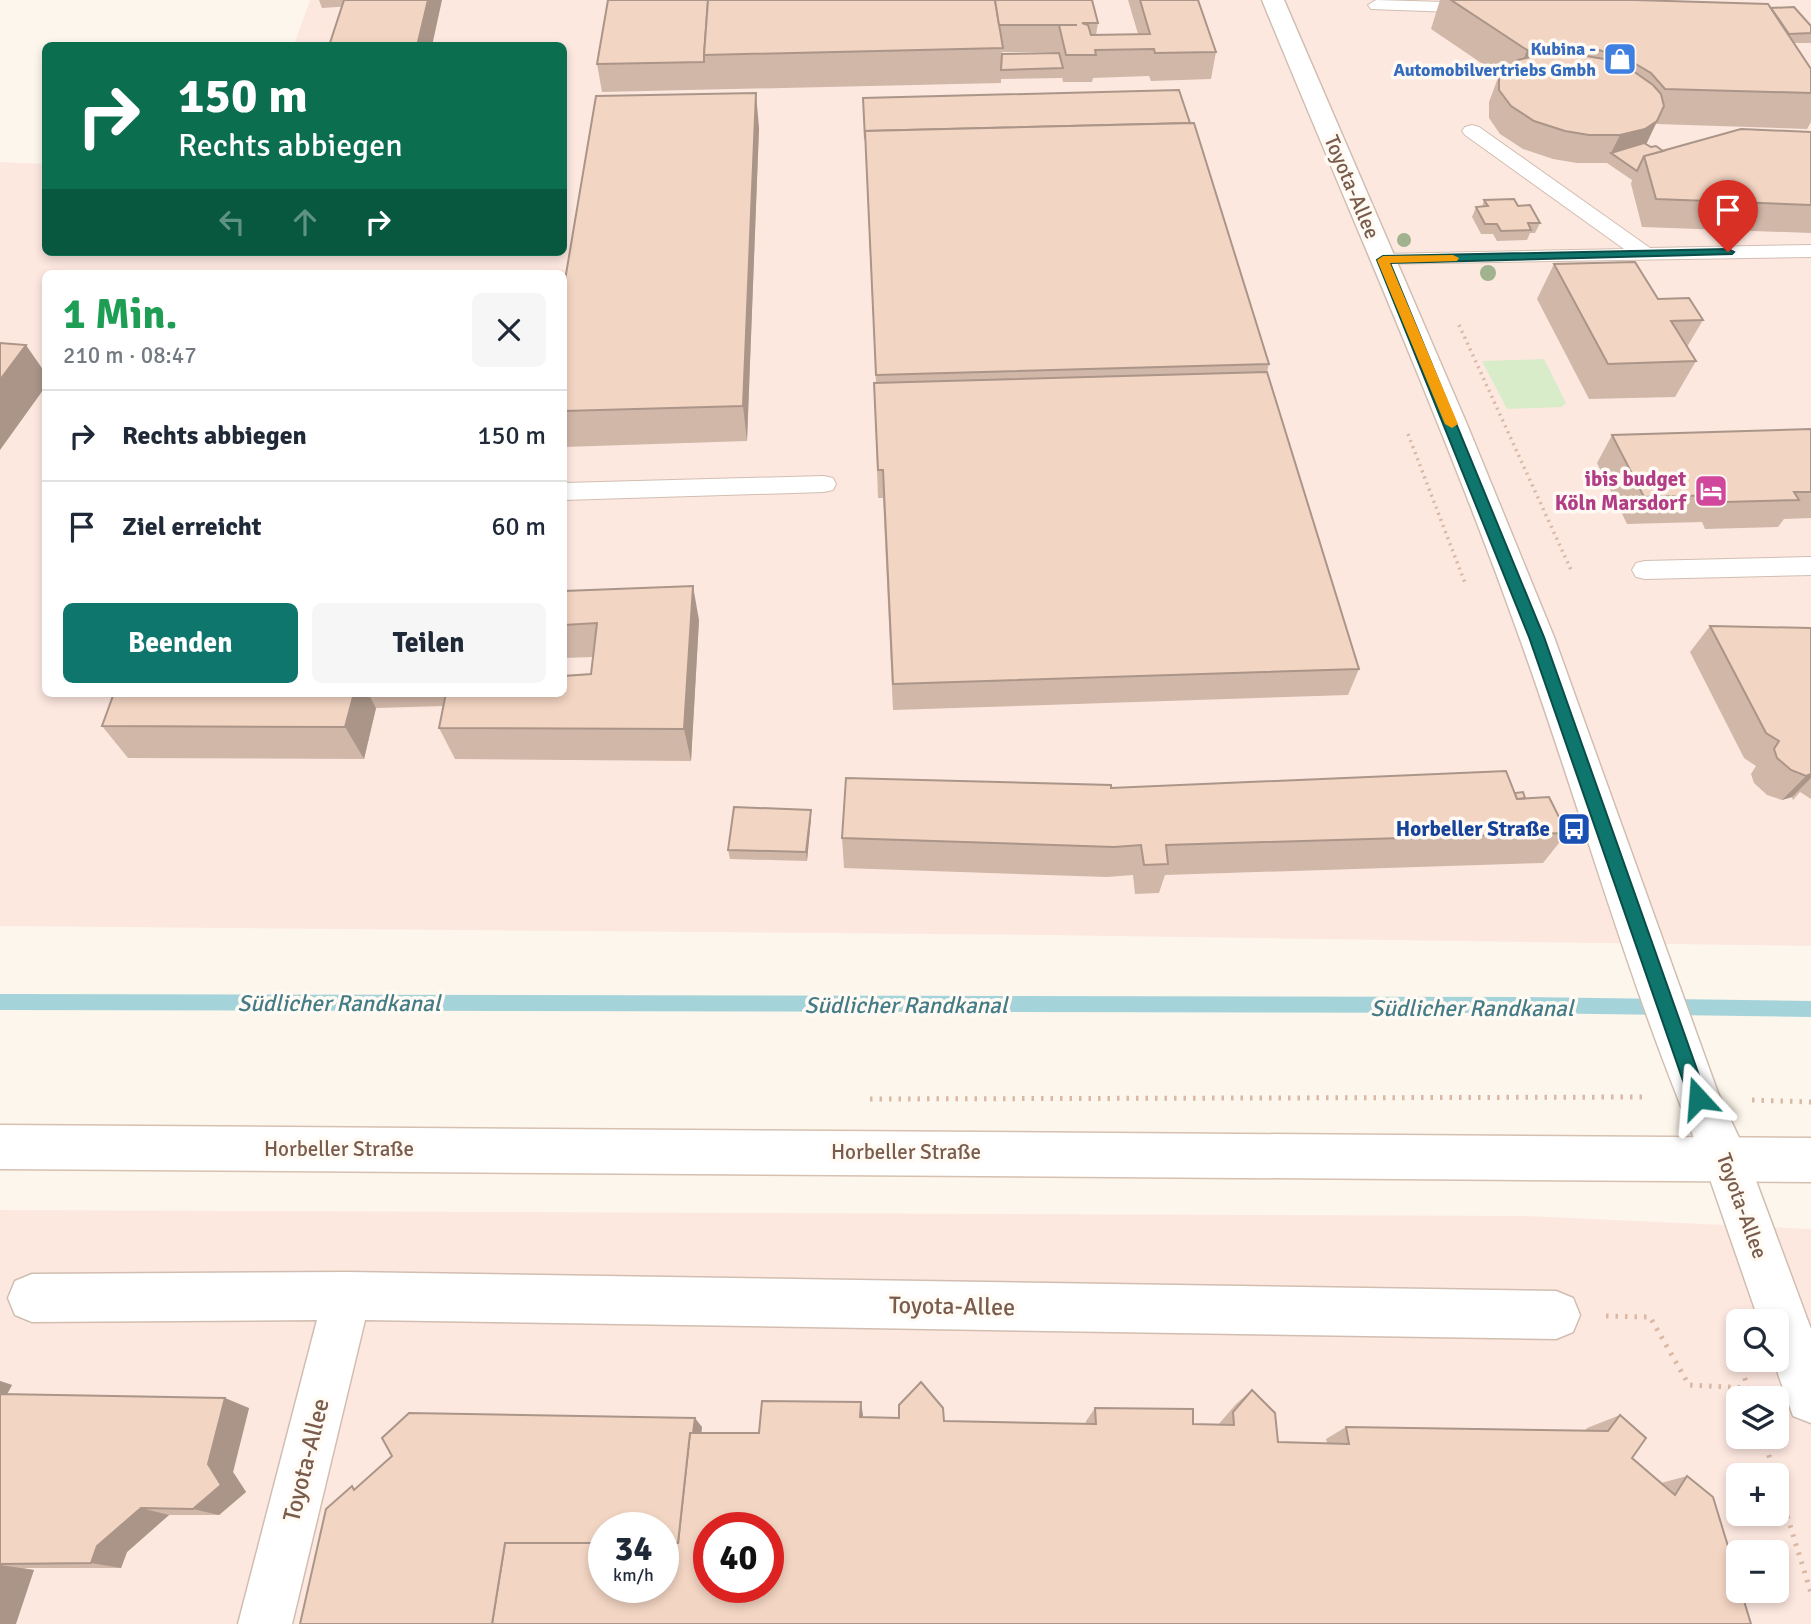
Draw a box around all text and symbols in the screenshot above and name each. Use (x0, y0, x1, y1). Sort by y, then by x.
place label: Kubina - Automobilvertriebs Gmbh (1393, 38, 1596, 81)
shop icon: Kubina - Automobilvertriebs Gmbh (1601, 40, 1639, 78)
text: 150 m (178, 66, 308, 126)
icon: right (63, 70, 154, 161)
text: Rechts abbiegen (178, 126, 403, 165)
street label: Toyota-Allee (1318, 131, 1386, 243)
pin (1698, 180, 1758, 252)
icon: arrive (1709, 191, 1747, 229)
icon: left (213, 203, 251, 241)
icon: ahead (286, 203, 324, 241)
icon: right (359, 203, 397, 241)
text: 1 Min. (63, 289, 177, 340)
button: close (472, 293, 546, 367)
text: 210 m · 08:47 (63, 341, 197, 370)
icon: right (63, 417, 101, 455)
text: Rechts abbiegen (122, 420, 307, 452)
text: 150 m (477, 420, 546, 452)
place label: ibis budget Köln Marsdorf (1555, 466, 1687, 516)
hotel icon: ibis budget Köln Marsdorf (1692, 472, 1730, 510)
icon: arrive (63, 508, 101, 546)
text: Ziel erreicht (122, 511, 262, 543)
text: 60 m (491, 511, 546, 543)
button: Beenden (63, 603, 298, 683)
button: Teilen (312, 603, 546, 683)
bus stop icon: Horbeller Straße (1555, 810, 1593, 848)
place label: Horbeller Straße (1396, 816, 1550, 842)
water label: Südlicher Randkanal (237, 989, 443, 1018)
water label: Südlicher Randkanal (804, 991, 1010, 1020)
water label: Südlicher Randkanal (1370, 994, 1576, 1023)
position arrow (1661, 1061, 1735, 1135)
street label: Horbeller Straße (264, 1136, 414, 1162)
street label: Horbeller Straße (831, 1139, 981, 1165)
street label: Toyota-Allee (1711, 1150, 1773, 1262)
street label: Toyota-Allee (889, 1290, 1015, 1322)
map controls (1726, 1309, 1789, 1603)
button: search (1726, 1309, 1789, 1372)
button: layers (1726, 1386, 1789, 1449)
street label: Toyota-Allee (276, 1395, 336, 1525)
button: + (1726, 1463, 1789, 1526)
speed limit sign: 40 (693, 1512, 784, 1603)
text: 34 (615, 1527, 652, 1570)
button: − (1726, 1540, 1789, 1603)
text: km/h (613, 1564, 654, 1586)

